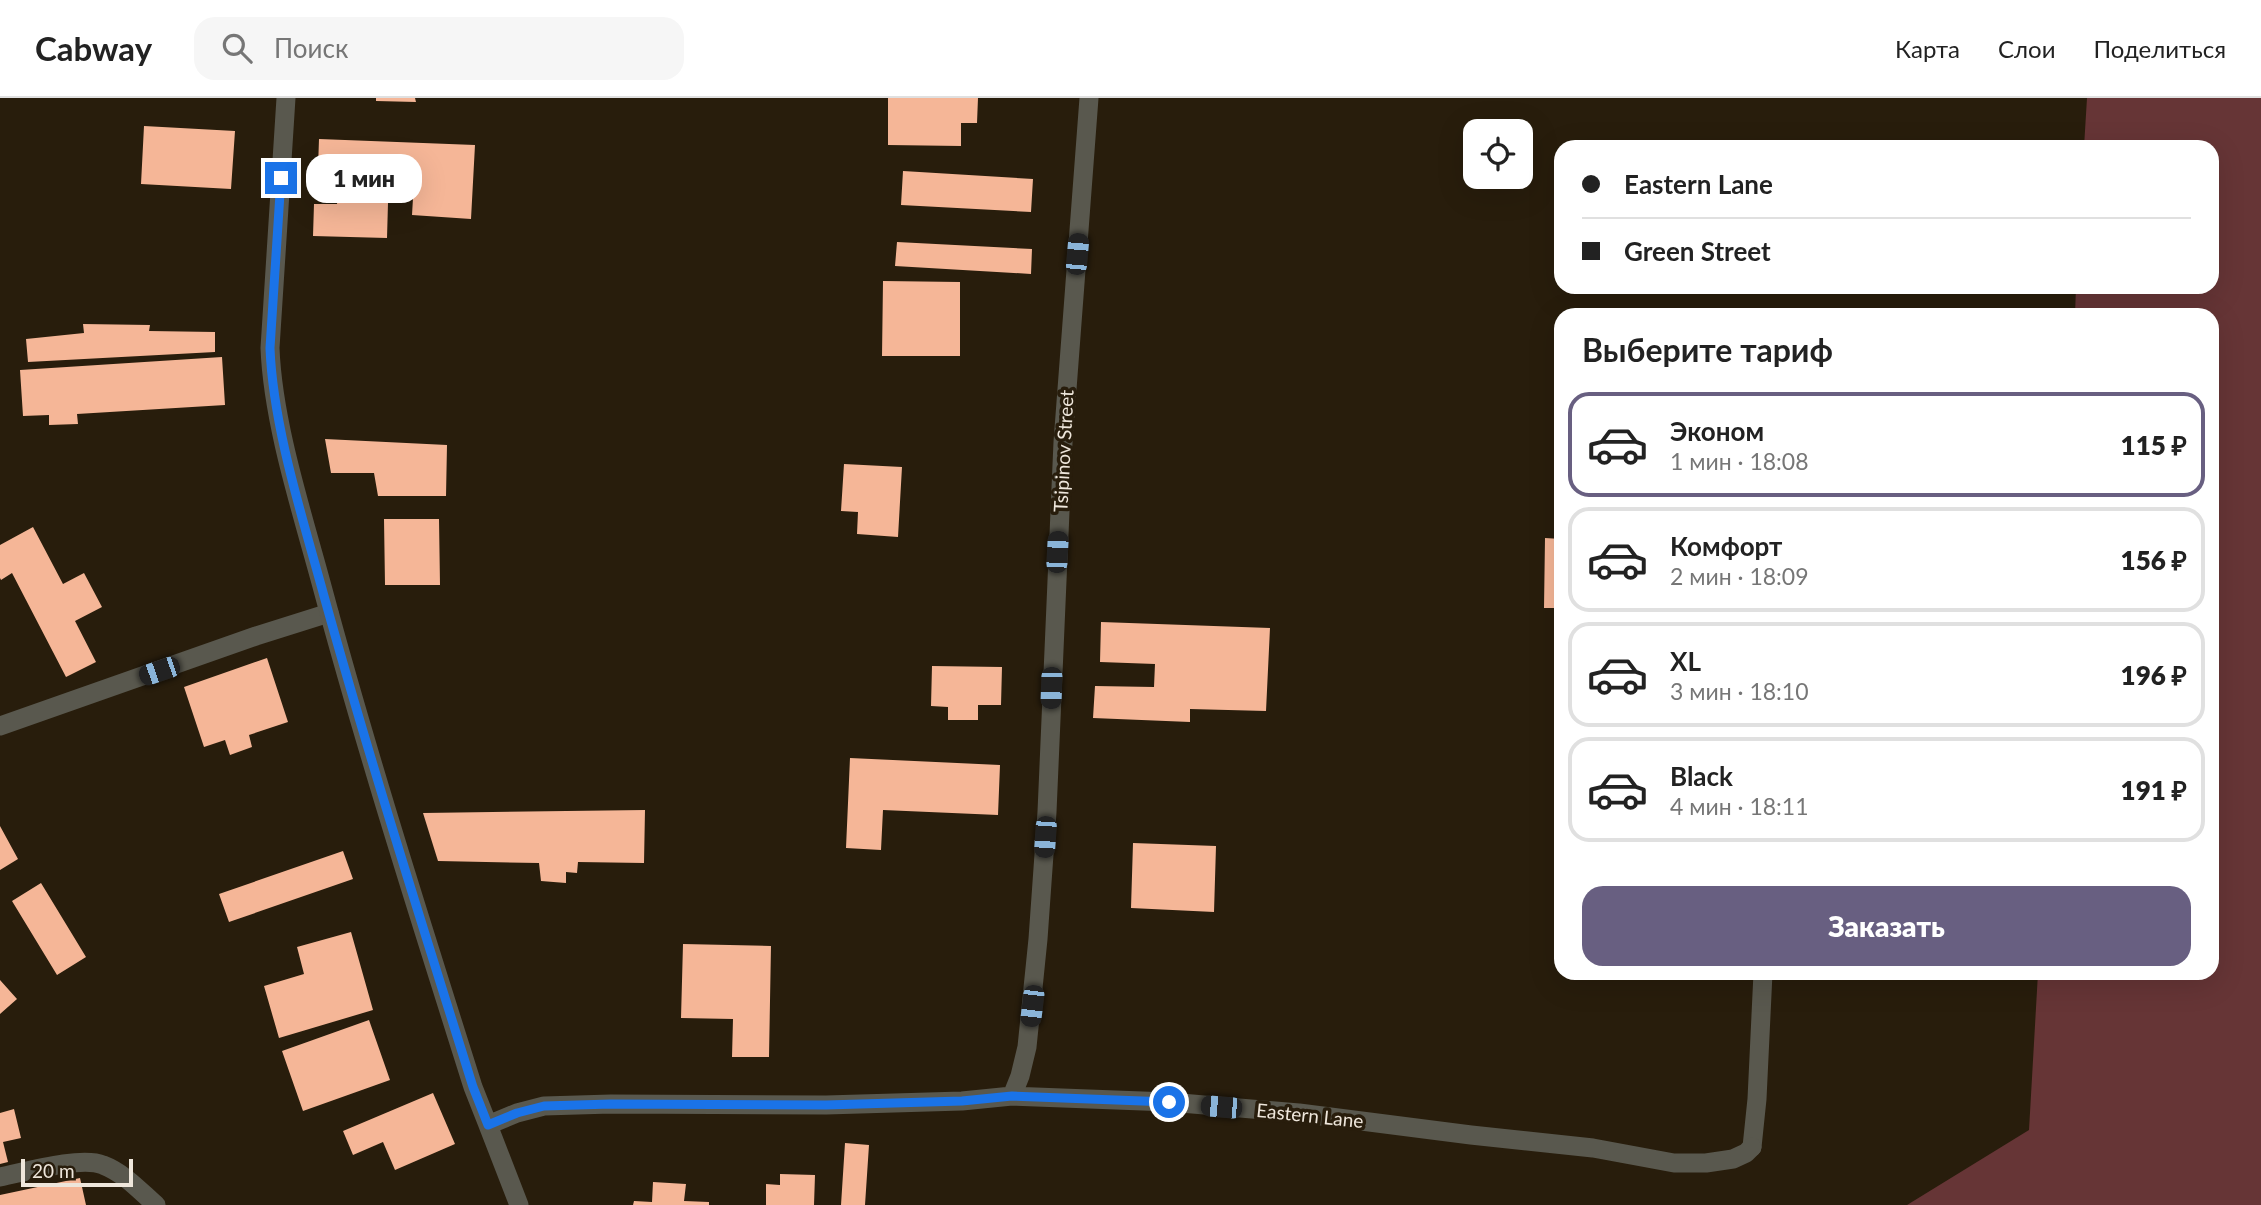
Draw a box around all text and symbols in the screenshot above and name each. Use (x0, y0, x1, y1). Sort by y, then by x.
search box (194, 17, 684, 80)
text: Cabway (35, 28, 152, 68)
icon: search (218, 29, 256, 67)
text: Поиск (274, 32, 348, 64)
text: Карта (1895, 34, 1960, 63)
text: Слои (1998, 34, 2055, 63)
text: Поделиться (2093, 34, 2226, 63)
map controls (1463, 119, 1533, 189)
button: locate (1463, 119, 1533, 189)
callout: 1 мин (306, 154, 421, 202)
route end (265, 162, 297, 194)
text: 1 мин (333, 164, 395, 192)
text: Eastern Lane (1624, 168, 1773, 200)
car (1065, 232, 1090, 276)
text: Green Street (1624, 235, 1771, 267)
text: Выберите тариф (1582, 330, 1833, 369)
street label: Tsipinov Street (1048, 389, 1078, 513)
icon: car (1586, 413, 1649, 476)
text: Эконом (1670, 415, 1764, 447)
text: 115 ₽ (2121, 429, 2187, 461)
text: 1 мин · 18:08 (1670, 447, 1809, 475)
icon: car (1586, 528, 1649, 591)
car (1046, 530, 1069, 574)
text: Комфорт (1670, 530, 1782, 562)
text: 156 ₽ (2121, 544, 2187, 576)
text: 2 мин · 18:09 (1670, 562, 1809, 590)
icon: car (1586, 643, 1649, 706)
text: XL (1670, 645, 1701, 677)
car (136, 654, 183, 688)
text: 196 ₽ (2121, 659, 2187, 691)
car (1040, 667, 1063, 709)
text: 3 мин · 18:10 (1670, 677, 1809, 705)
icon: car (1586, 758, 1649, 821)
text: Black (1670, 760, 1733, 792)
text: 191 ₽ (2121, 774, 2187, 806)
text: 4 мин · 18:11 (1670, 792, 1809, 820)
car (1034, 815, 1057, 859)
button: Заказать (1582, 886, 2191, 966)
car (1020, 984, 1045, 1028)
route start (1153, 1086, 1185, 1118)
car (1200, 1095, 1243, 1119)
street label: Eastern Lane (1255, 1098, 1365, 1132)
scale bar (21, 1156, 133, 1188)
text: 20 m (32, 1159, 75, 1182)

